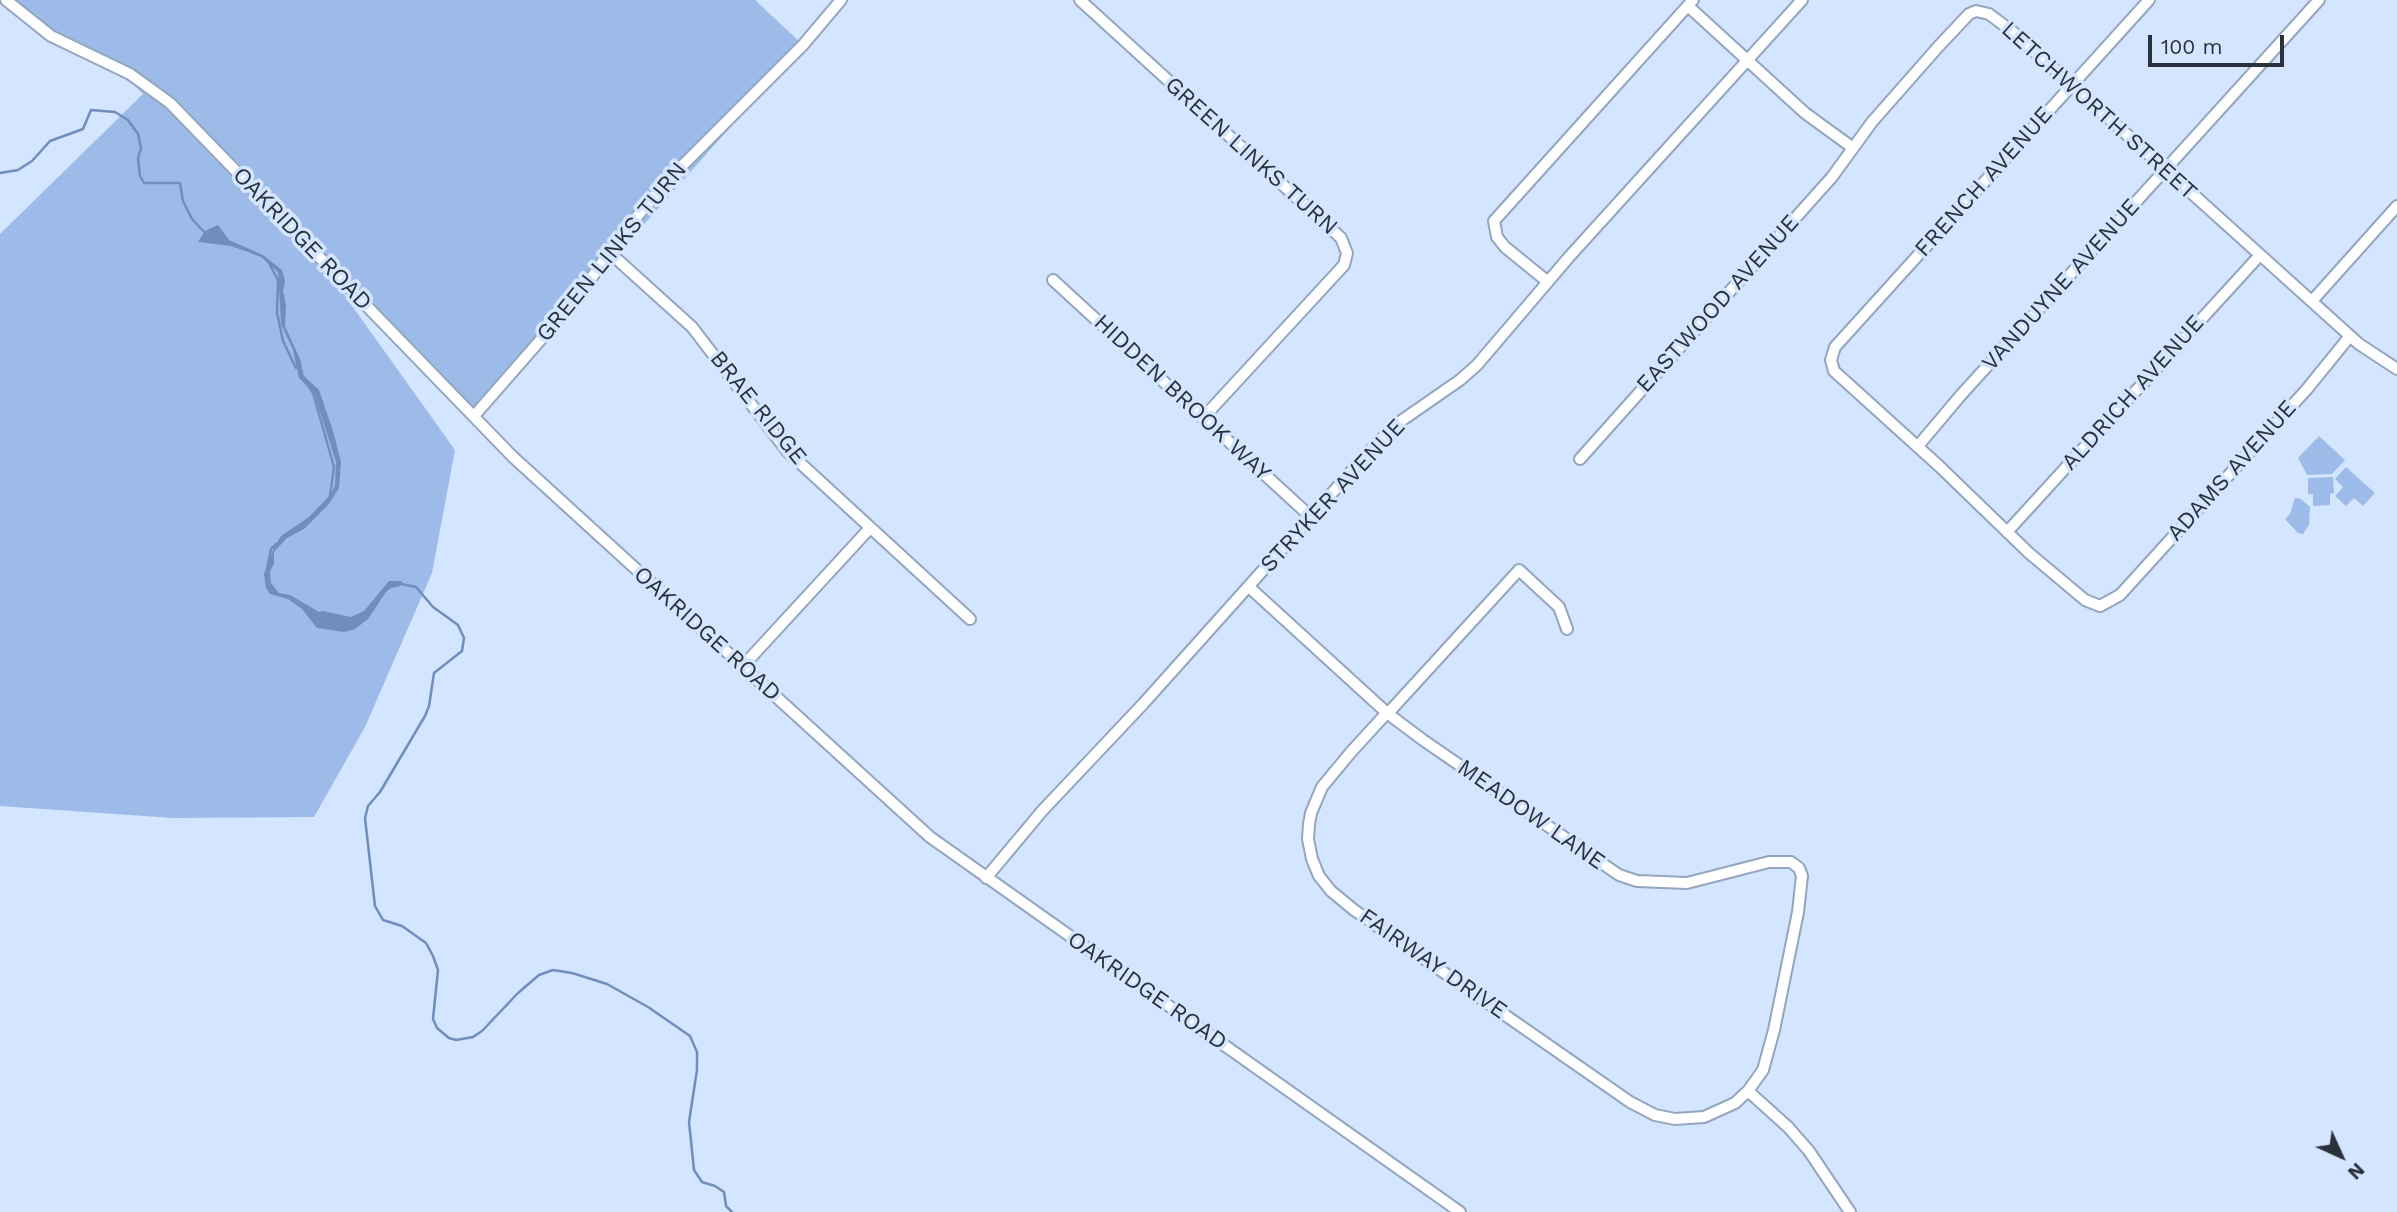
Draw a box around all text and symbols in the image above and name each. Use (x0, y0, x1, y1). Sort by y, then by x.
street label: LETCHWORTH STREET (1996, 16, 2202, 206)
scale bar (2152, 21, 2288, 65)
text: 100 m (2161, 34, 2223, 59)
street label: GREEN LINKS TURN (1159, 71, 1343, 241)
street label: FRENCH AVENUE (1909, 101, 2059, 263)
street label: GREEN LINKS TURN (531, 157, 693, 347)
street label: OAKRIDGE ROAD (227, 162, 377, 316)
street label: VANDUYNE AVENUE (1977, 193, 2145, 377)
street label: EASTWOOD AVENUE (1631, 209, 1805, 399)
street label: HIDDEN BROOK WAY (1088, 309, 1276, 487)
street label: ALDRICH AVENUE (2056, 310, 2210, 476)
street label: BRAE RIDGE (704, 346, 812, 470)
street label: ADAMS AVENUE (2162, 395, 2302, 547)
street label: STRYKER AVENUE (1255, 414, 1411, 578)
street label: OAKRIDGE ROAD (628, 561, 786, 707)
street label: MEADOW LANE (1452, 754, 1610, 876)
street label: FAIRWAY DRIVE (1354, 903, 1512, 1025)
street label: OAKRIDGE ROAD (1062, 926, 1232, 1056)
north arrow (2306, 1121, 2376, 1191)
text: N (2343, 1158, 2369, 1184)

